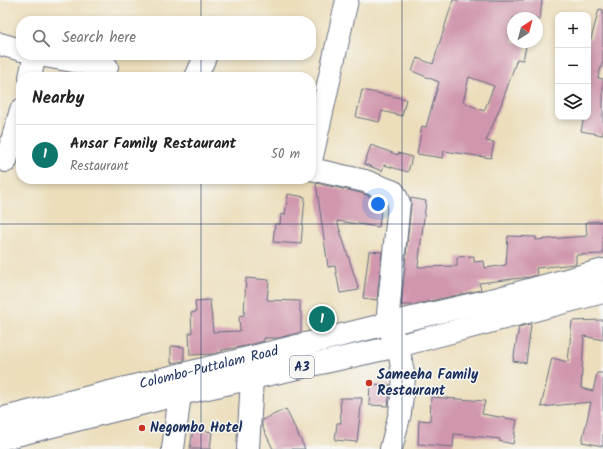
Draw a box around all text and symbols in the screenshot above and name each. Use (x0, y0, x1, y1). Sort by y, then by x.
north arrow (507, 12, 543, 48)
map controls (555, 12, 591, 120)
button: + (555, 12, 591, 48)
search box (16, 16, 316, 60)
text: Search here (62, 26, 136, 50)
icon: search (30, 27, 52, 49)
button: − (555, 48, 591, 84)
button: layers (555, 84, 591, 120)
text: Nearby (32, 85, 84, 112)
text: Ansar Family Restaurant (70, 132, 236, 156)
text: 1 (43, 144, 47, 165)
text: 50 m (271, 144, 300, 165)
text: Restaurant (70, 156, 129, 177)
your location (368, 194, 388, 214)
pin: 1 (309, 304, 335, 334)
street label: Colombo-Puttalam Road (137, 340, 282, 395)
road number: A3 (290, 356, 314, 378)
place label: Sameeha Family Restaurant (377, 364, 479, 402)
marker: Sameeha Family Restaurant (364, 378, 374, 388)
place label: Negombo Hotel (150, 417, 243, 439)
marker: Negombo Hotel (137, 423, 147, 433)

